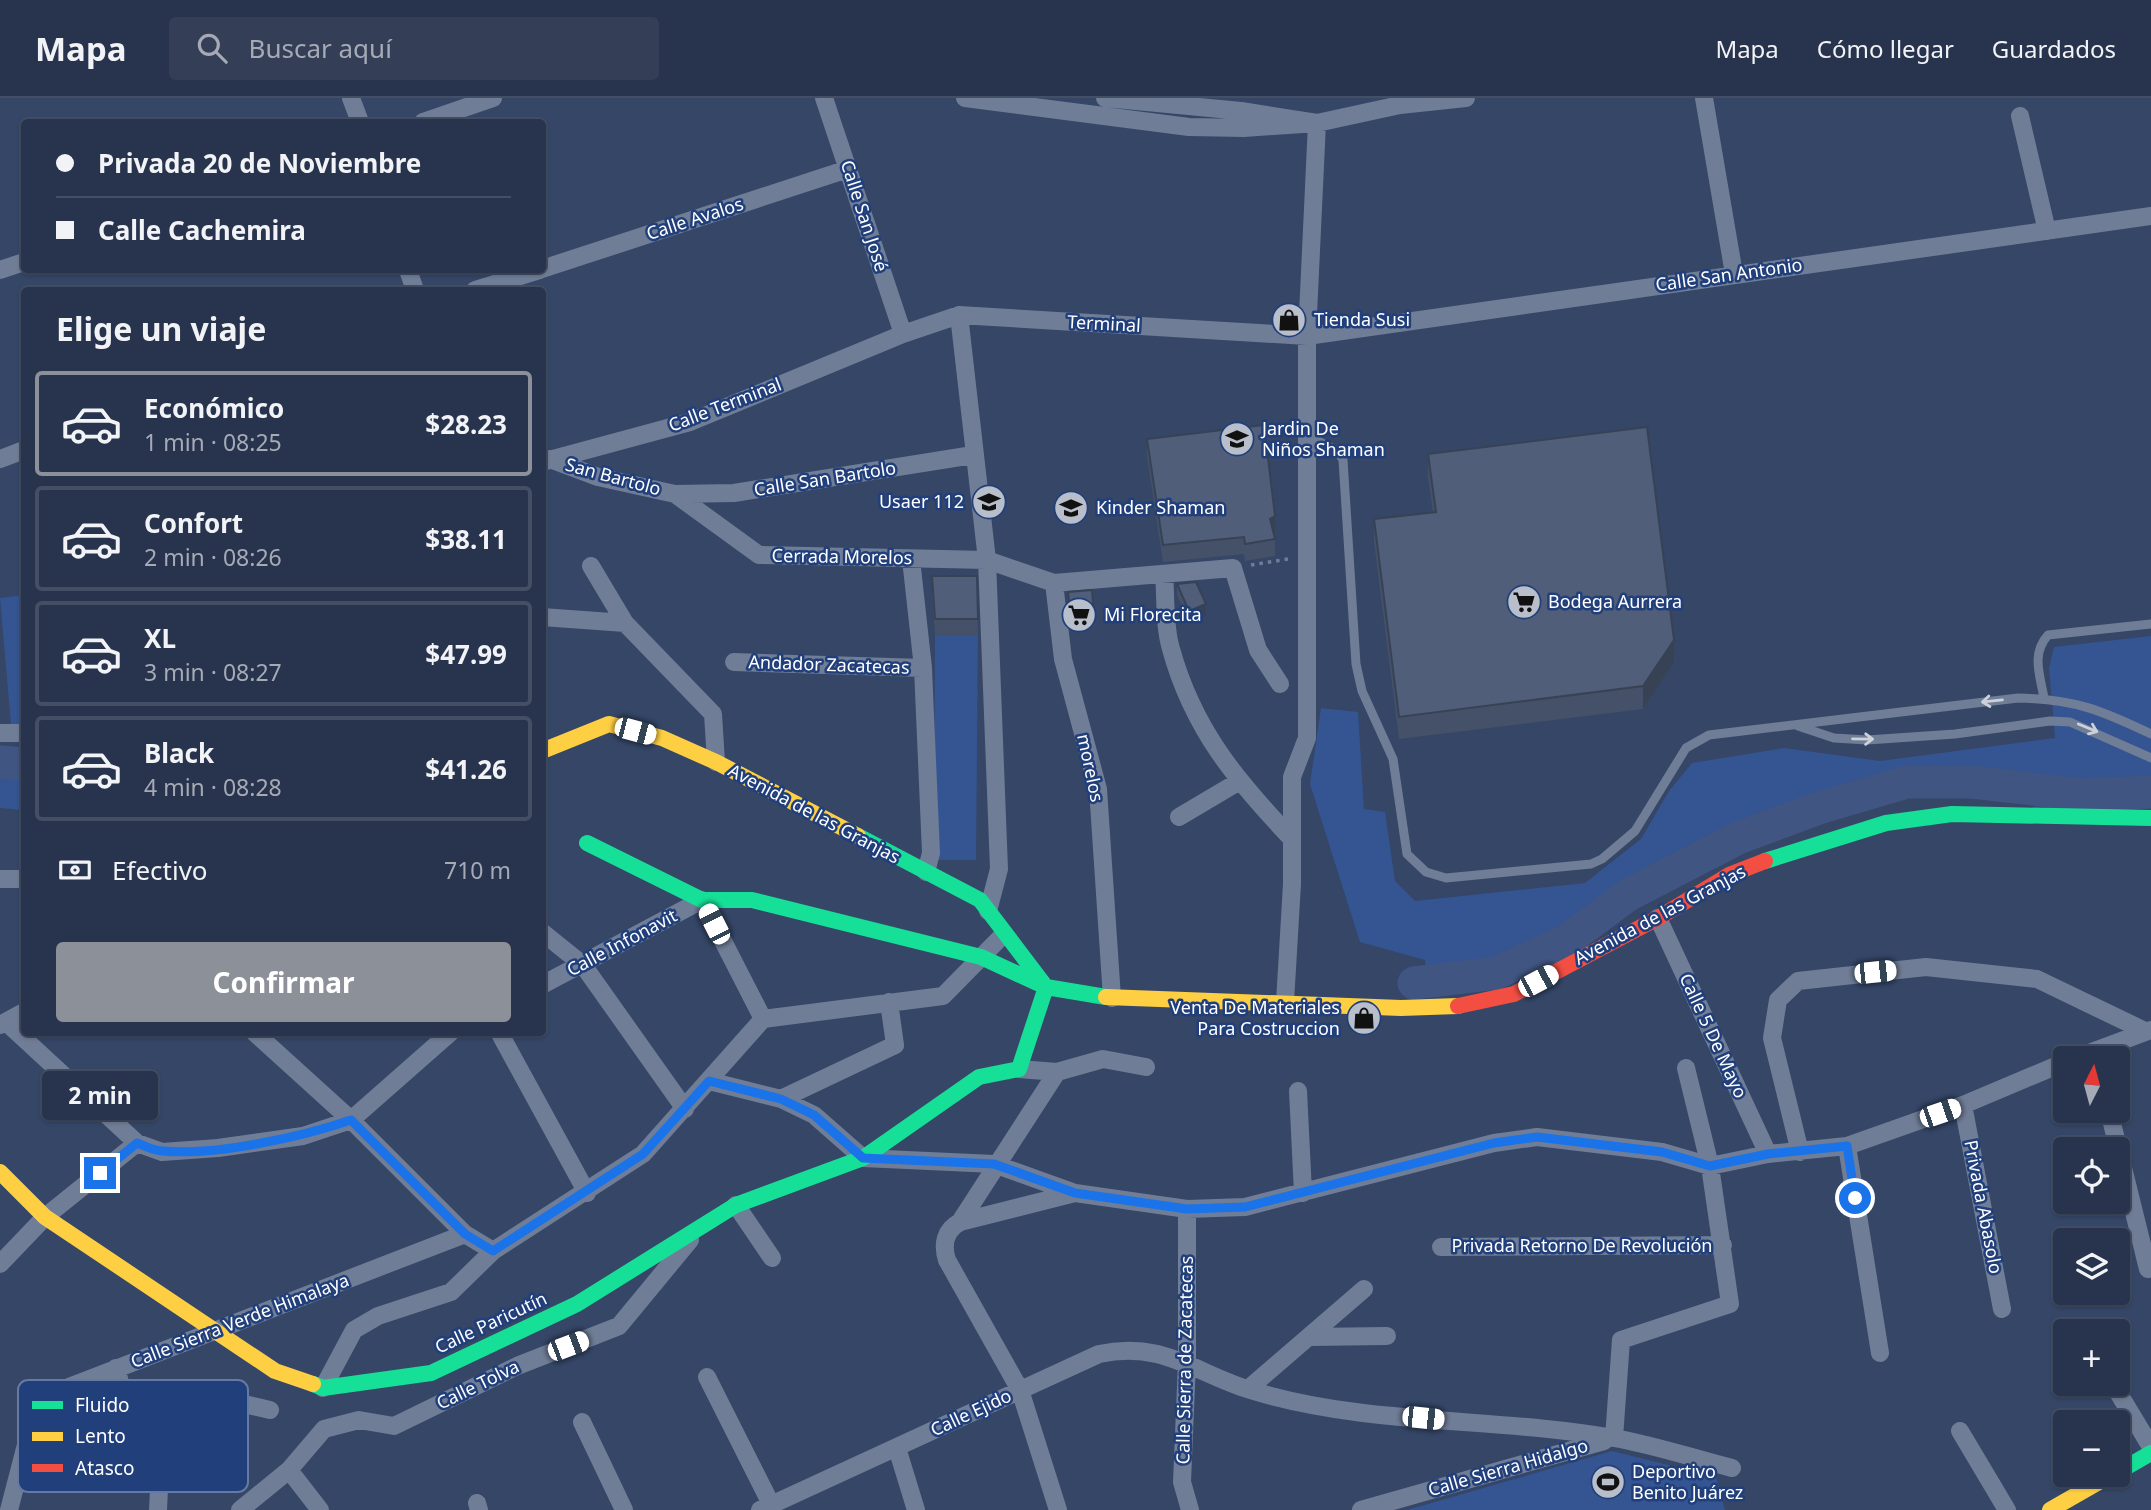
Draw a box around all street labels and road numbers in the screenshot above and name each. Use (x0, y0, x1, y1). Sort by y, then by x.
street label: Calle San José (836, 157, 894, 275)
street label: Calle Avalos (643, 191, 746, 245)
street label: Calle San Antonio (1654, 252, 1804, 296)
street label: Terminal (1067, 309, 1141, 337)
street label: Calle Terminal (665, 371, 785, 437)
street label: San Bartolo (563, 452, 664, 500)
street label: Calle San Bartolo (752, 455, 898, 501)
street label: Cerrada Morelos (772, 543, 913, 569)
street label: Andador Zacatecas (748, 649, 910, 679)
street label: morelos (1072, 731, 1110, 804)
street label: Avenida de las Granjas (724, 758, 904, 869)
street label: Avenida de las Granjas (1570, 859, 1750, 970)
street label: Calle Infonavit (562, 903, 681, 981)
street label: Calle 5 De Mayo (1674, 969, 1753, 1102)
street label: Privada Abasolo (1959, 1138, 2009, 1276)
street label: Privada Retorno De Revolución (1452, 1233, 1712, 1257)
street label: Calle Sierra de Zacatecas (1170, 1255, 1198, 1464)
street label: Calle Sierra Verde Himalaya (127, 1267, 352, 1373)
street label: Calle Paricutín (431, 1286, 550, 1358)
street label: Calle Tolva (432, 1354, 523, 1414)
street label: Calle Ejido (926, 1383, 1015, 1441)
street label: Calle Sierra Hidalgo (1425, 1433, 1590, 1501)

